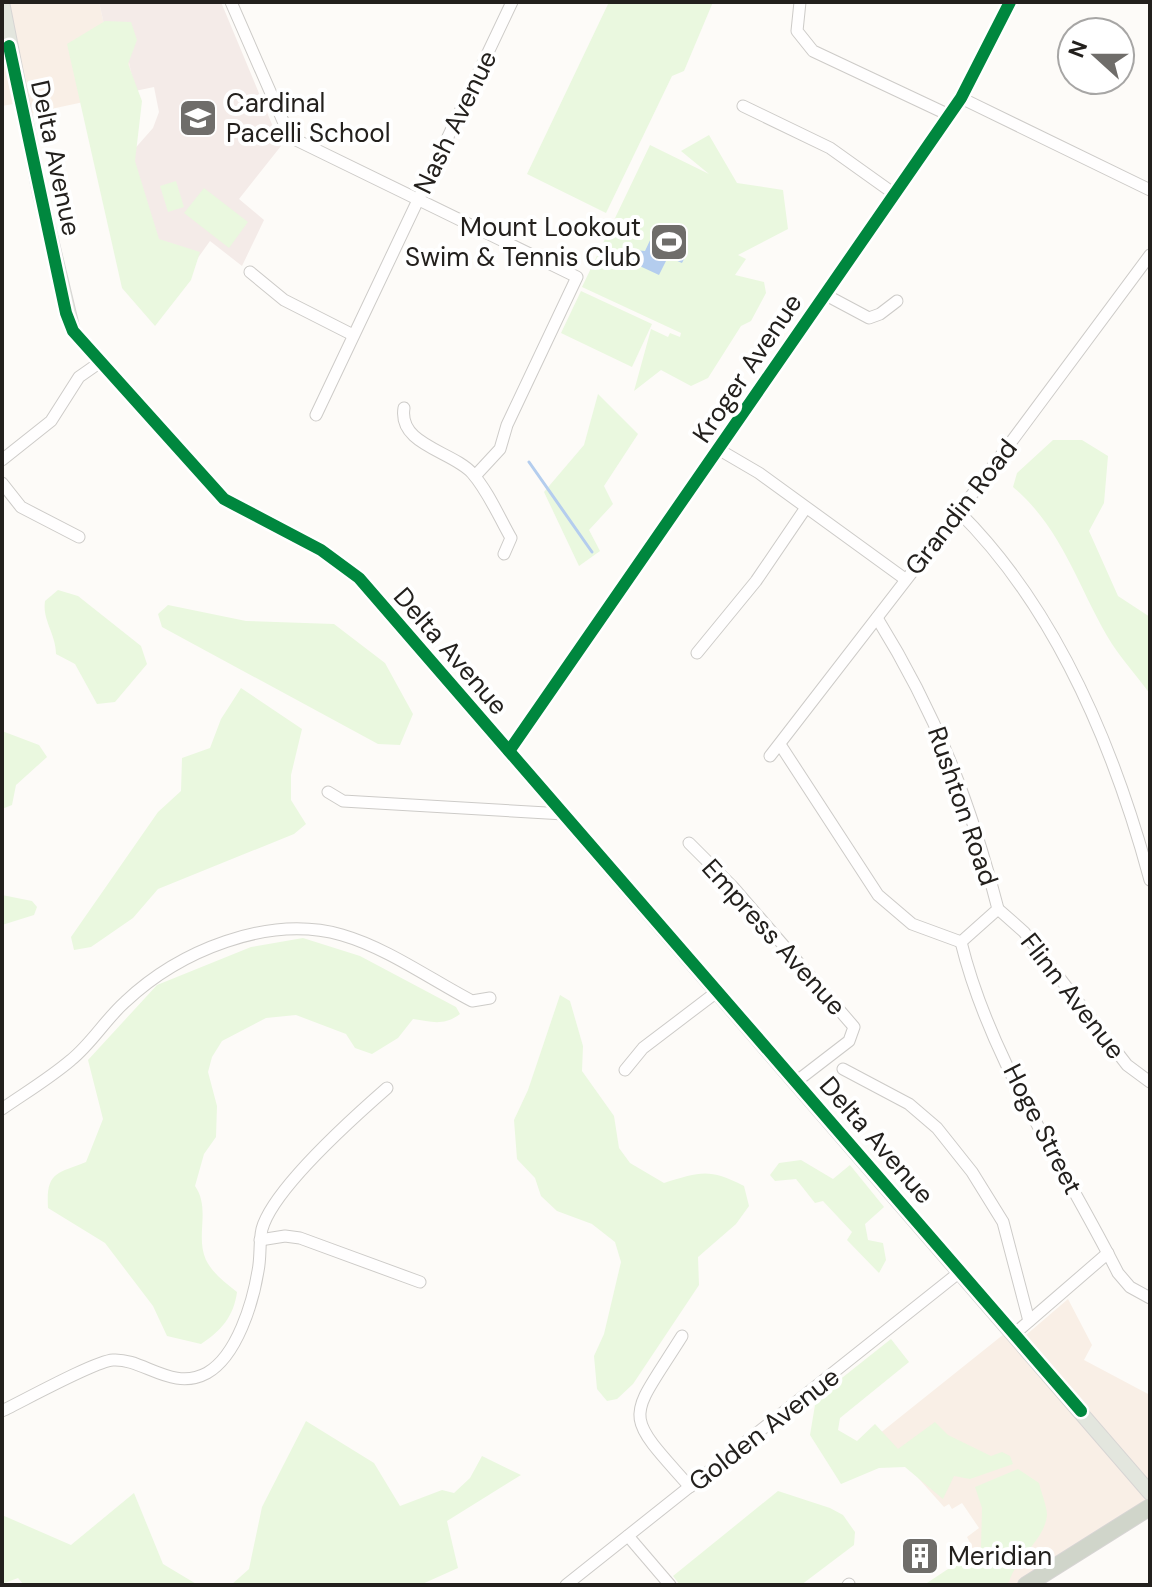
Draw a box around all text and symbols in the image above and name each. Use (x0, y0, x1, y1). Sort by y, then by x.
north arrow (1056, 16, 1136, 96)
text: N (1061, 36, 1094, 62)
street label: Nash Avenue (406, 45, 504, 199)
street label: Delta Avenue (23, 77, 89, 239)
place label: Cardinal Pacelli School (226, 86, 391, 150)
school or university icon: Cardinal Pacelli School (177, 97, 219, 139)
place label: Mount Lookout Swim & Tennis Club (405, 210, 641, 274)
sports icon: Mount Lookout Swim & Tennis Club (648, 221, 690, 263)
street label: Kroger Avenue (685, 287, 809, 449)
street label: Grandin Road (897, 432, 1025, 582)
street label: Delta Avenue (386, 580, 516, 722)
street label: Rushton Road (920, 722, 1006, 890)
street label: Empress Avenue (695, 852, 853, 1022)
street label: Flinn Avenue (1013, 926, 1133, 1066)
street label: Hoge Street (996, 1058, 1090, 1200)
street label: Delta Avenue (812, 1069, 942, 1211)
street label: Golden Avenue (682, 1360, 846, 1498)
building icon: Meridian (899, 1535, 941, 1577)
place label: Meridian (948, 1539, 1052, 1573)

